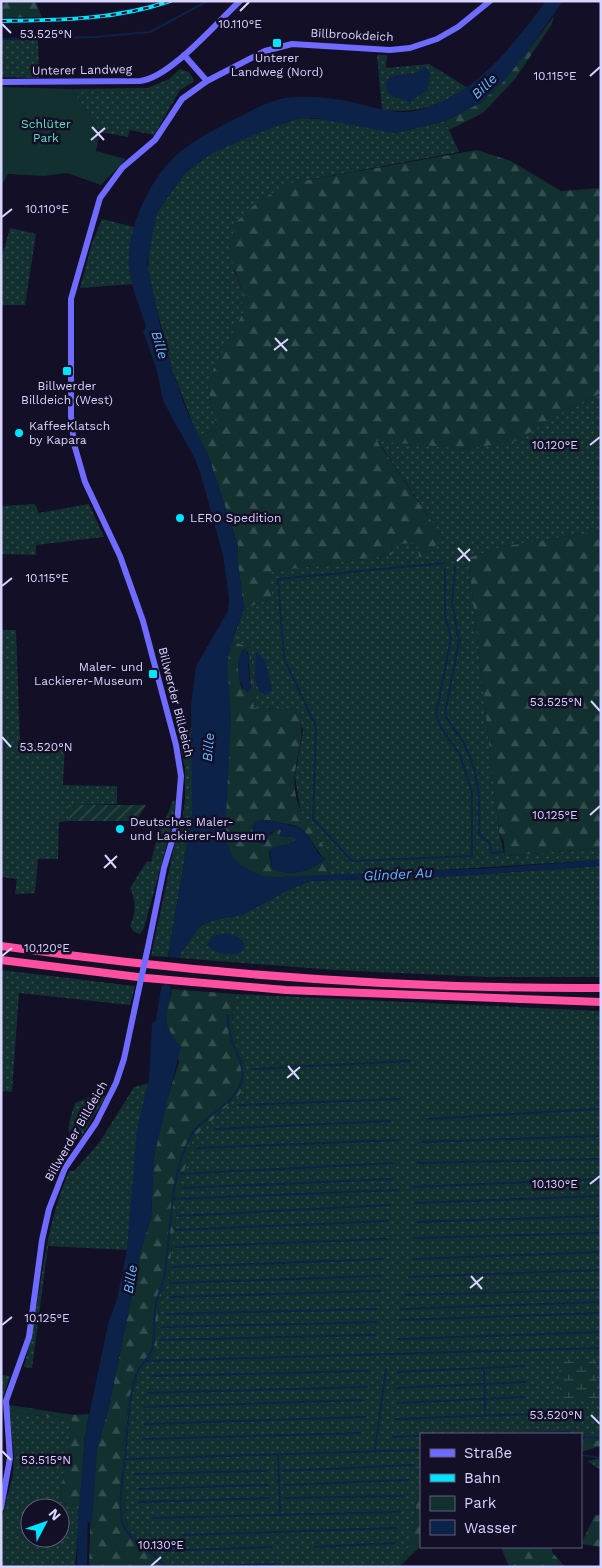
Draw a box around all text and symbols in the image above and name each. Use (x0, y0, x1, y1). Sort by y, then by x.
text: 10.110°E (218, 17, 262, 31)
street label: Billbrookdeich (310, 26, 394, 44)
text: 53.525°N (20, 27, 72, 41)
marker: Unterer Landweg (Nord) (271, 37, 283, 49)
place label: Unterer Landweg (Nord) (231, 51, 323, 79)
street label: Unterer Landweg (32, 62, 133, 78)
text: 10.115°E (533, 69, 577, 83)
water label: Bille (468, 70, 500, 102)
park label: Schlüter Park (21, 117, 71, 145)
text: 10.110°E (25, 202, 69, 216)
water label: Bille (148, 329, 172, 361)
marker: Billwerder Billdeich (West) (61, 365, 73, 377)
place label: Billwerder Billdeich (West) (21, 379, 113, 407)
place label: KaffeeKlatsch by Kapara (29, 419, 110, 447)
marker: KaffeeKlatsch by Kapara (13, 427, 25, 439)
text: 10.120°E (532, 438, 578, 452)
place label: LERO Spedition (190, 511, 281, 525)
marker: LERO Spedition (174, 512, 186, 524)
text: 10.115°E (25, 571, 69, 585)
street label: Billwerder Billdeich (156, 645, 196, 759)
place label: Maler- und Lackierer-Museum (34, 660, 143, 688)
marker: Maler- und Lackierer-Museum (147, 668, 159, 680)
text: 53.525°N (530, 695, 582, 709)
water label: Bille (199, 732, 217, 762)
text: 53.520°N (20, 740, 72, 754)
text: 10.125°E (532, 808, 578, 822)
place label: Deutsches Maler- und Lackierer-Museum (130, 815, 265, 843)
marker: Deutsches Maler- und Lackierer-Museum (114, 823, 126, 835)
water label: Glinder Au (363, 864, 433, 884)
text: 10.120°E (24, 941, 70, 955)
street label: Billwerder Billdeich (42, 1079, 110, 1183)
text: 10.130°E (532, 1177, 578, 1191)
water label: Bille (120, 1263, 140, 1295)
text: 10.125°E (24, 1311, 70, 1325)
text: 53.520°N (530, 1408, 582, 1422)
legend (420, 1433, 582, 1548)
text: Straße (464, 1444, 512, 1462)
text: 53.515°N (21, 1453, 71, 1467)
text: Bahn (464, 1469, 501, 1487)
text: Park (464, 1494, 497, 1512)
north arrow (20, 1498, 70, 1548)
text: N (45, 1505, 64, 1524)
text: Wasser (464, 1519, 517, 1537)
text: 10.130°E (138, 1538, 184, 1552)

